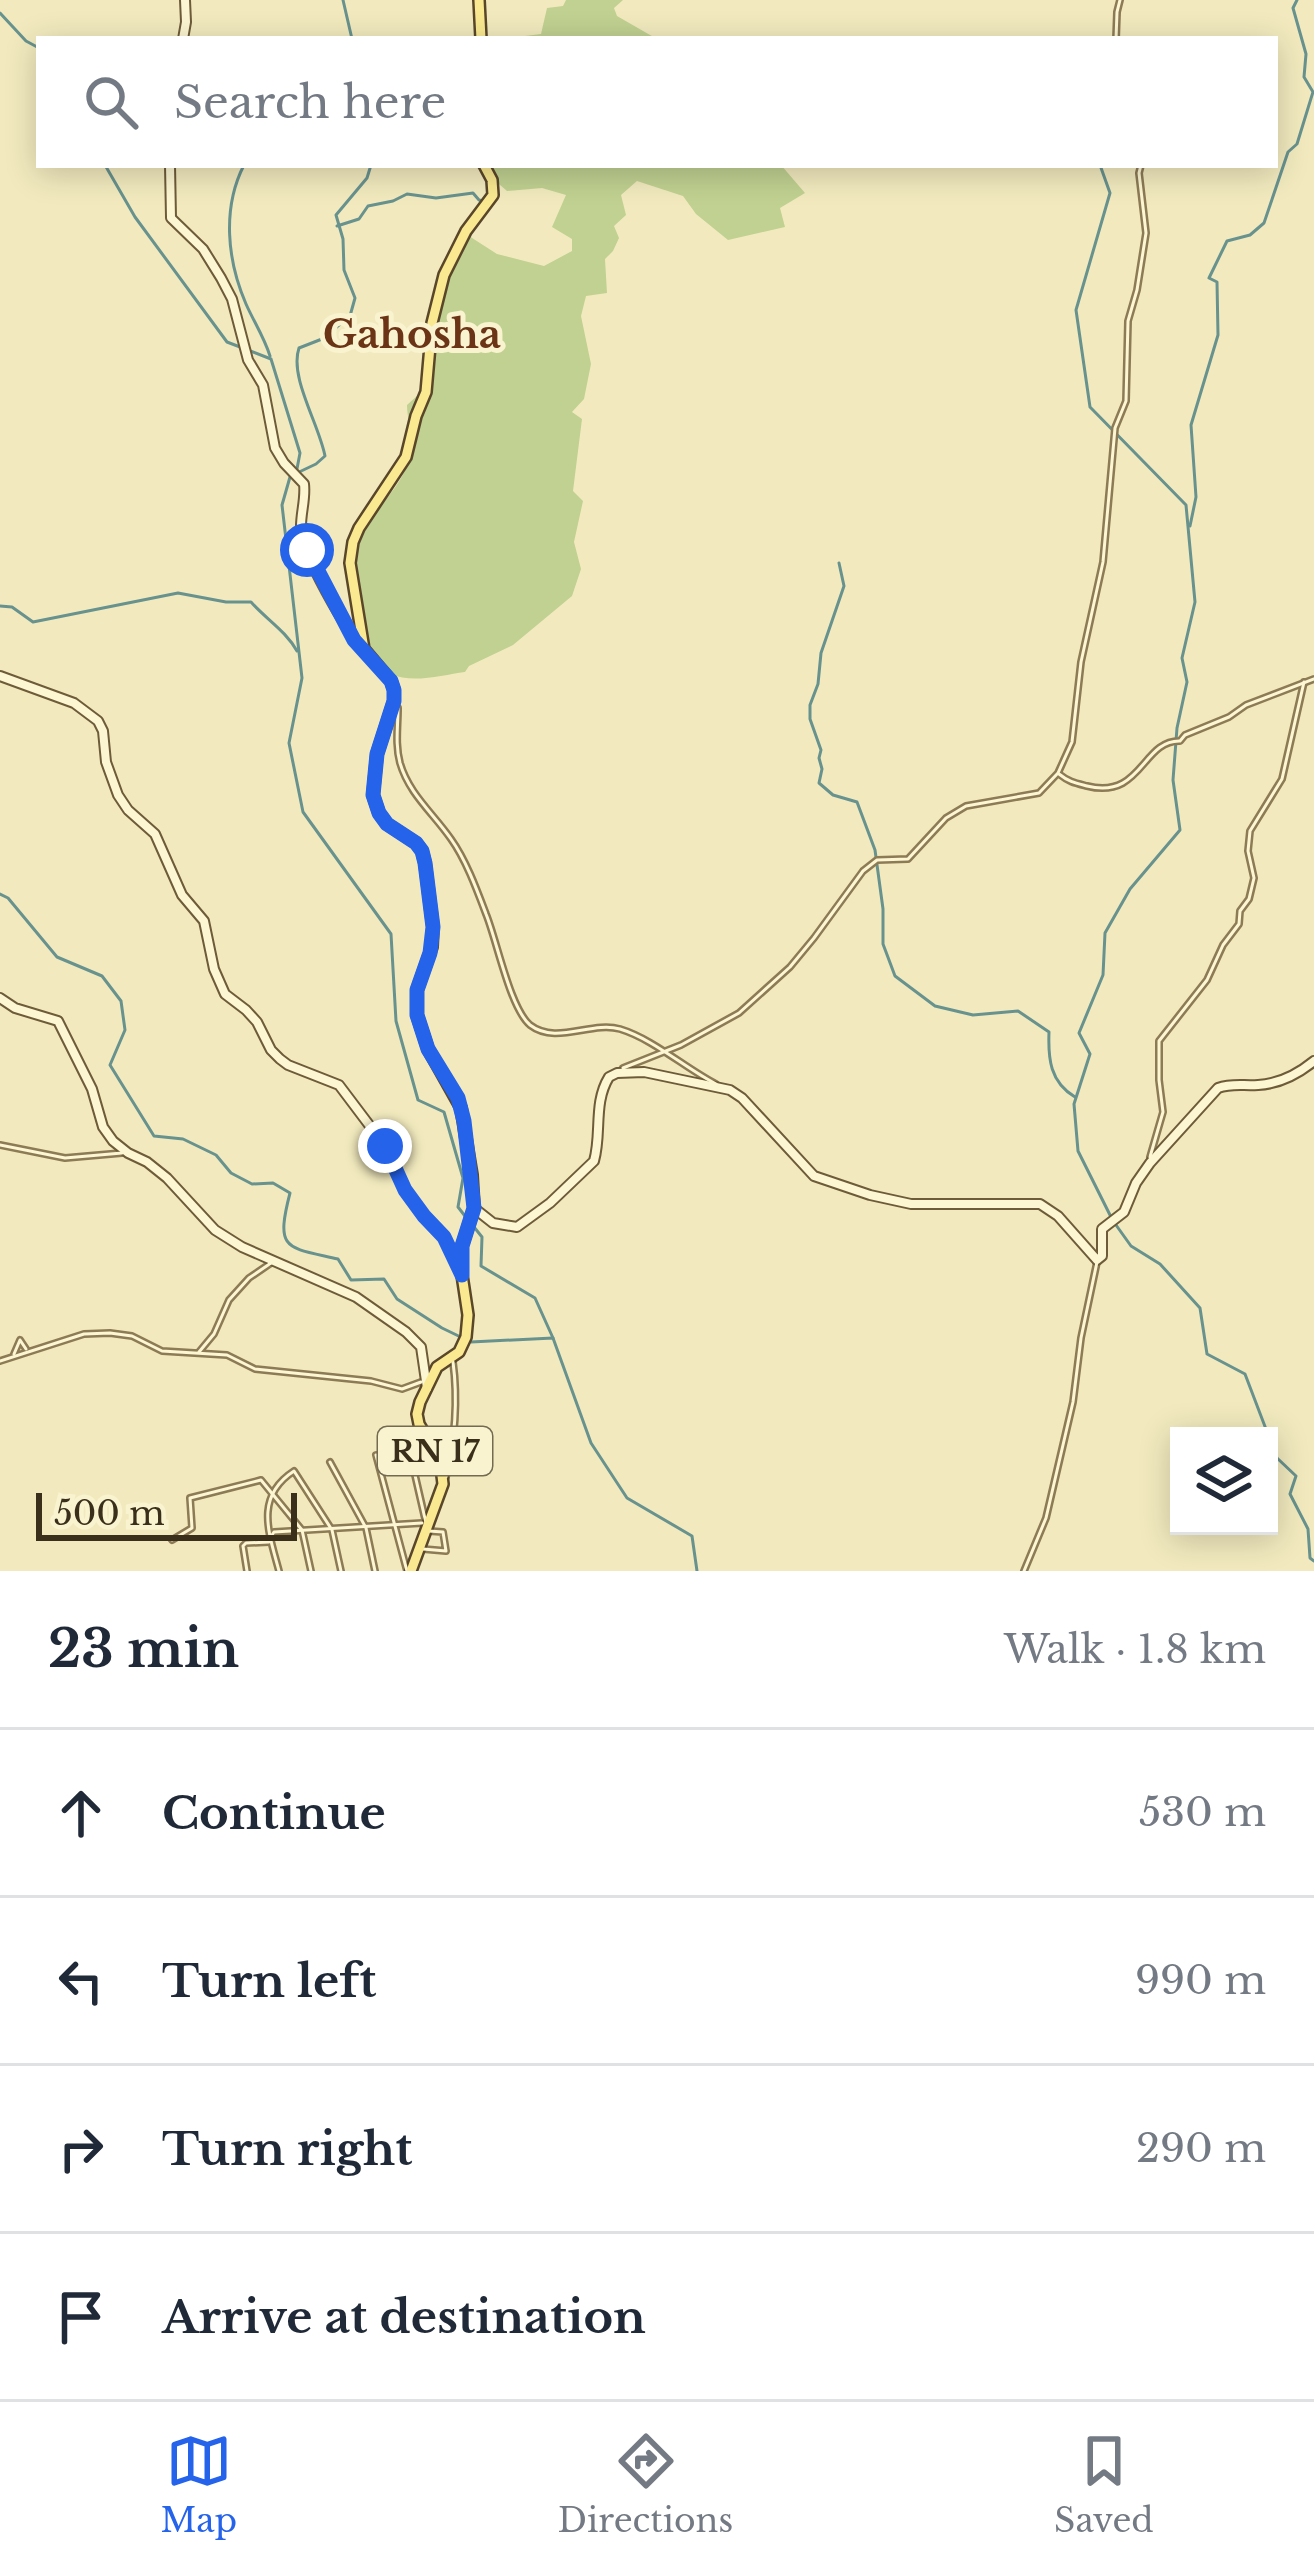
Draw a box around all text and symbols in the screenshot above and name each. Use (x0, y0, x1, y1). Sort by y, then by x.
search box (36, 36, 1278, 168)
icon: search (78, 69, 144, 135)
text: Search here (174, 74, 446, 130)
district label: Gahosha (323, 310, 501, 359)
route start (280, 523, 334, 577)
route end (358, 1119, 412, 1173)
road number: RN 17 (378, 1427, 492, 1475)
map controls (1170, 1427, 1278, 1535)
button: layers (1170, 1427, 1278, 1535)
scale bar (36, 1487, 297, 1540)
text: 500 m (54, 1493, 165, 1534)
text: 23 min (48, 1618, 239, 1681)
text: Walk · 1.8 km (1004, 1625, 1266, 1674)
icon: ahead (48, 1780, 114, 1846)
text: Continue (162, 1785, 386, 1841)
text: 530 m (1139, 1788, 1266, 1837)
icon: left (48, 1948, 114, 2014)
text: Turn left (162, 1953, 376, 2009)
text: 990 m (1135, 1956, 1266, 2005)
icon: right (48, 2116, 114, 2182)
text: Turn right (162, 2121, 412, 2177)
text: 290 m (1136, 2124, 1266, 2173)
icon: arrive (48, 2284, 114, 2350)
text: Arrive at destination (162, 2289, 646, 2345)
tab: Map (160, 2428, 237, 2541)
tab: Directions (558, 2428, 733, 2541)
tab: Saved (1054, 2428, 1154, 2541)

